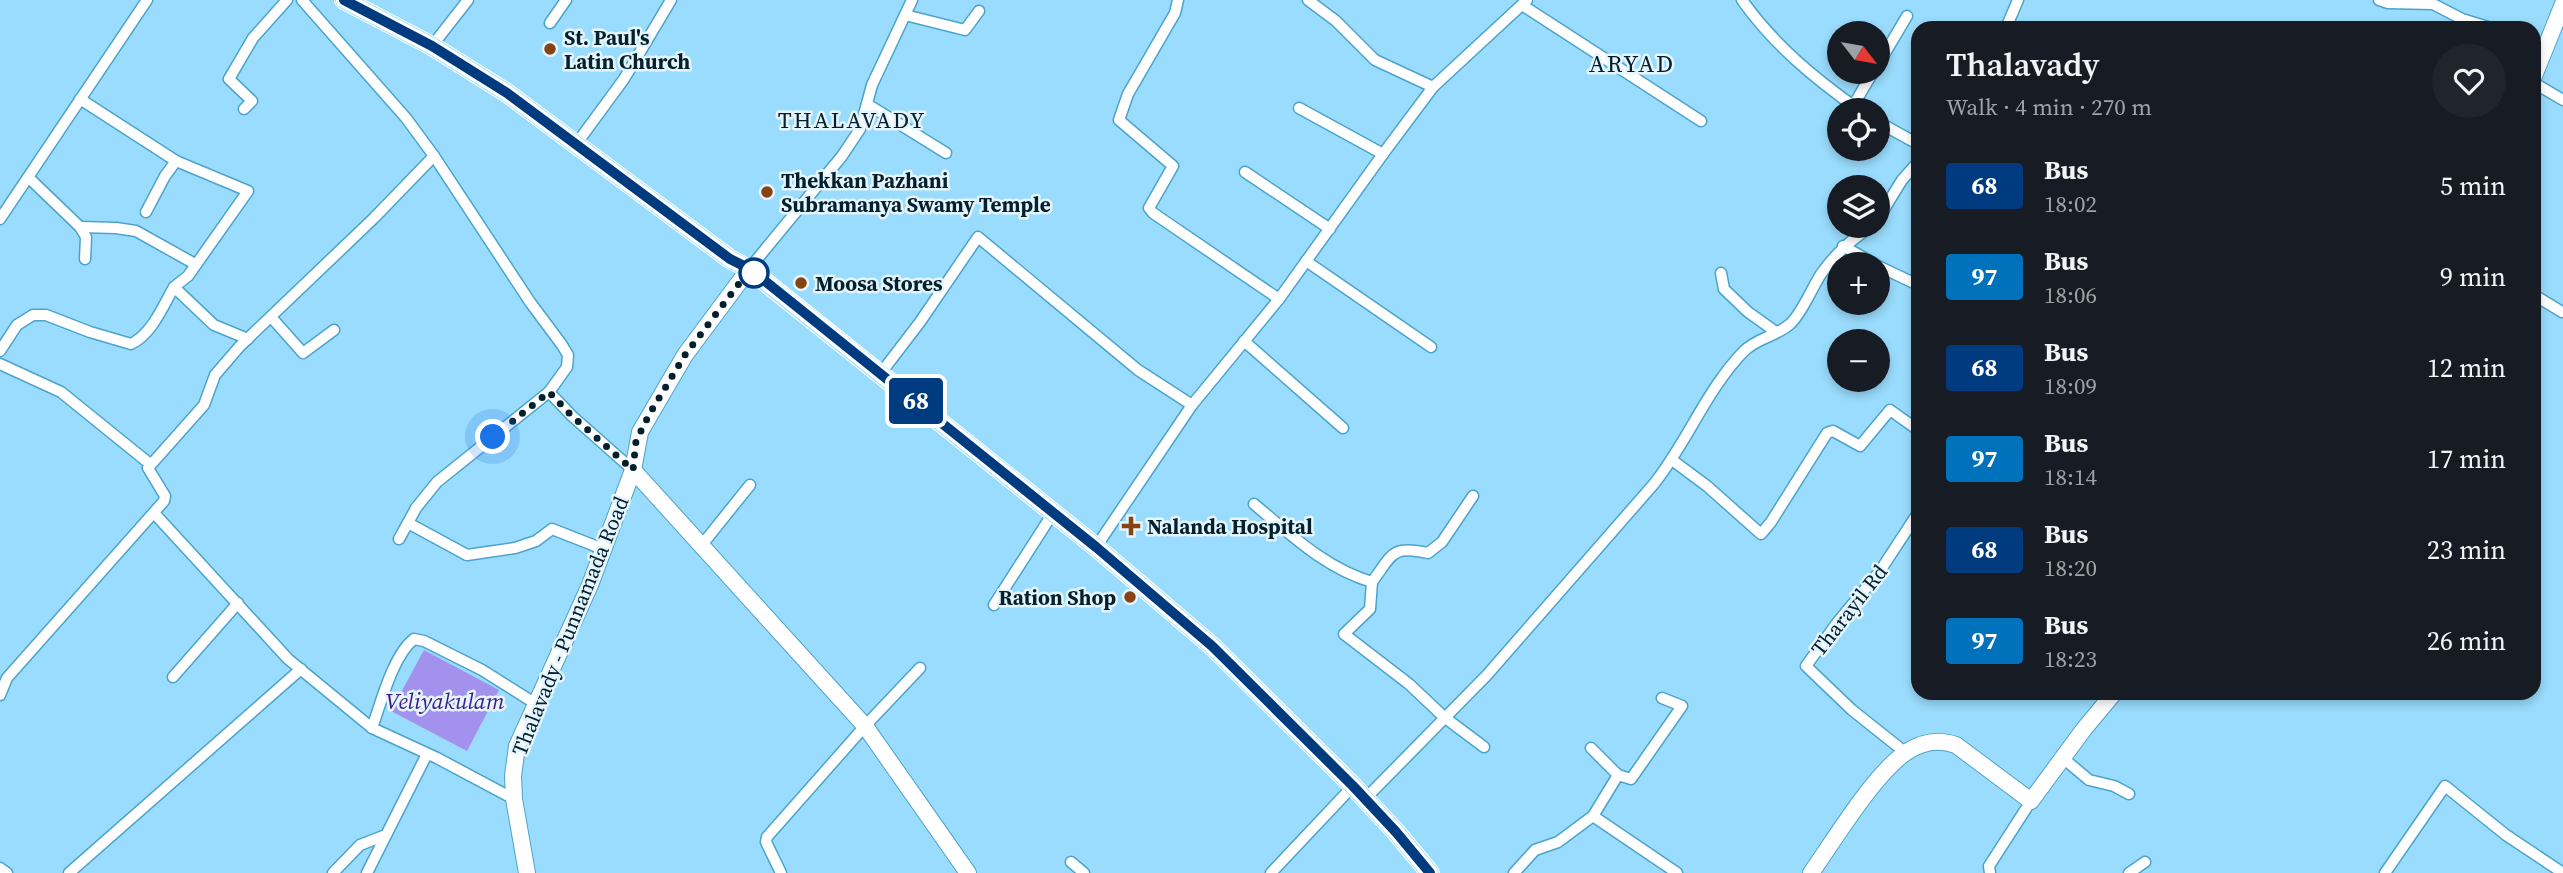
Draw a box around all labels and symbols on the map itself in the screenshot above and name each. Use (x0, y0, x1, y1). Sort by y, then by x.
north arrow (1827, 21, 1890, 84)
place label: St. Paul's Latin Church (564, 23, 690, 76)
marker: St. Paul's Latin Church (542, 41, 558, 57)
district label: ARYAD (1589, 47, 1675, 80)
district label: THALAVADY (778, 104, 926, 136)
place label: Thekkan Pazhani Subramanya Swamy Temple (781, 166, 1051, 219)
marker: Thekkan Pazhani Subramanya Swamy Temple (759, 184, 775, 200)
unlabelled marker (739, 258, 769, 288)
place label: Moosa Stores (815, 269, 943, 298)
marker: Moosa Stores (793, 275, 809, 291)
line badge: 68 (884, 378, 948, 424)
your location (475, 419, 510, 454)
street label: Thalavady - Punnamada Road (505, 492, 635, 760)
place label: Nalanda Hospital (1147, 512, 1313, 541)
marker: Nalanda Hospital (1121, 516, 1141, 536)
street label: Tharayil Rd (1804, 558, 1894, 662)
place label: Ration Shop (998, 583, 1116, 612)
marker: Ration Shop (1122, 589, 1138, 605)
water label: Veliyakulam (385, 685, 505, 717)

